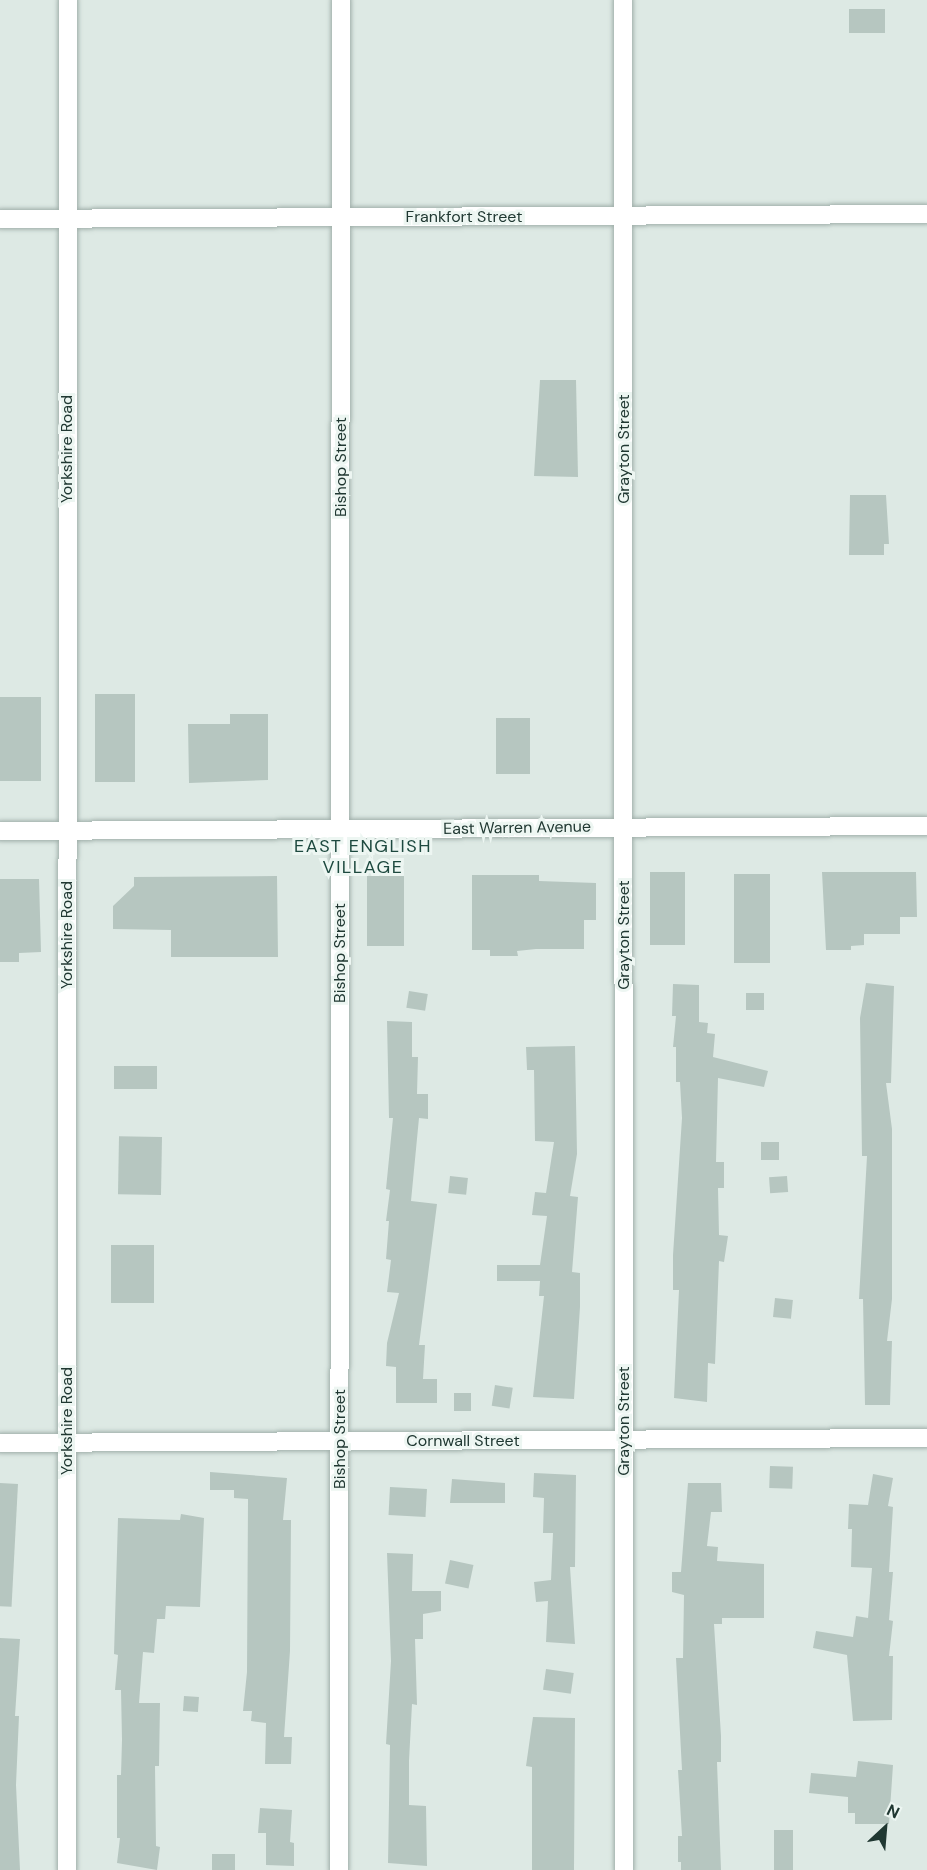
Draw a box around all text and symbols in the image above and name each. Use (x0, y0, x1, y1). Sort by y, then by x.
street label: Frankfort Street (406, 207, 522, 227)
street label: Grayton Street (614, 394, 634, 504)
street label: Yorkshire Road (57, 395, 77, 503)
street label: Bishop Street (331, 417, 351, 517)
street label: East Warren Avenue (443, 817, 591, 839)
district label: EAST ENGLISH VILLAGE (294, 836, 432, 878)
street label: Grayton Street (614, 880, 634, 990)
street label: Yorkshire Road (57, 881, 77, 989)
street label: Bishop Street (330, 903, 350, 1003)
street label: Grayton Street (614, 1366, 634, 1476)
street label: Yorkshire Road (57, 1367, 77, 1475)
street label: Bishop Street (330, 1389, 350, 1489)
street label: Cornwall Street (406, 1431, 520, 1451)
north arrow (855, 1798, 915, 1858)
text: N (883, 1799, 903, 1823)

